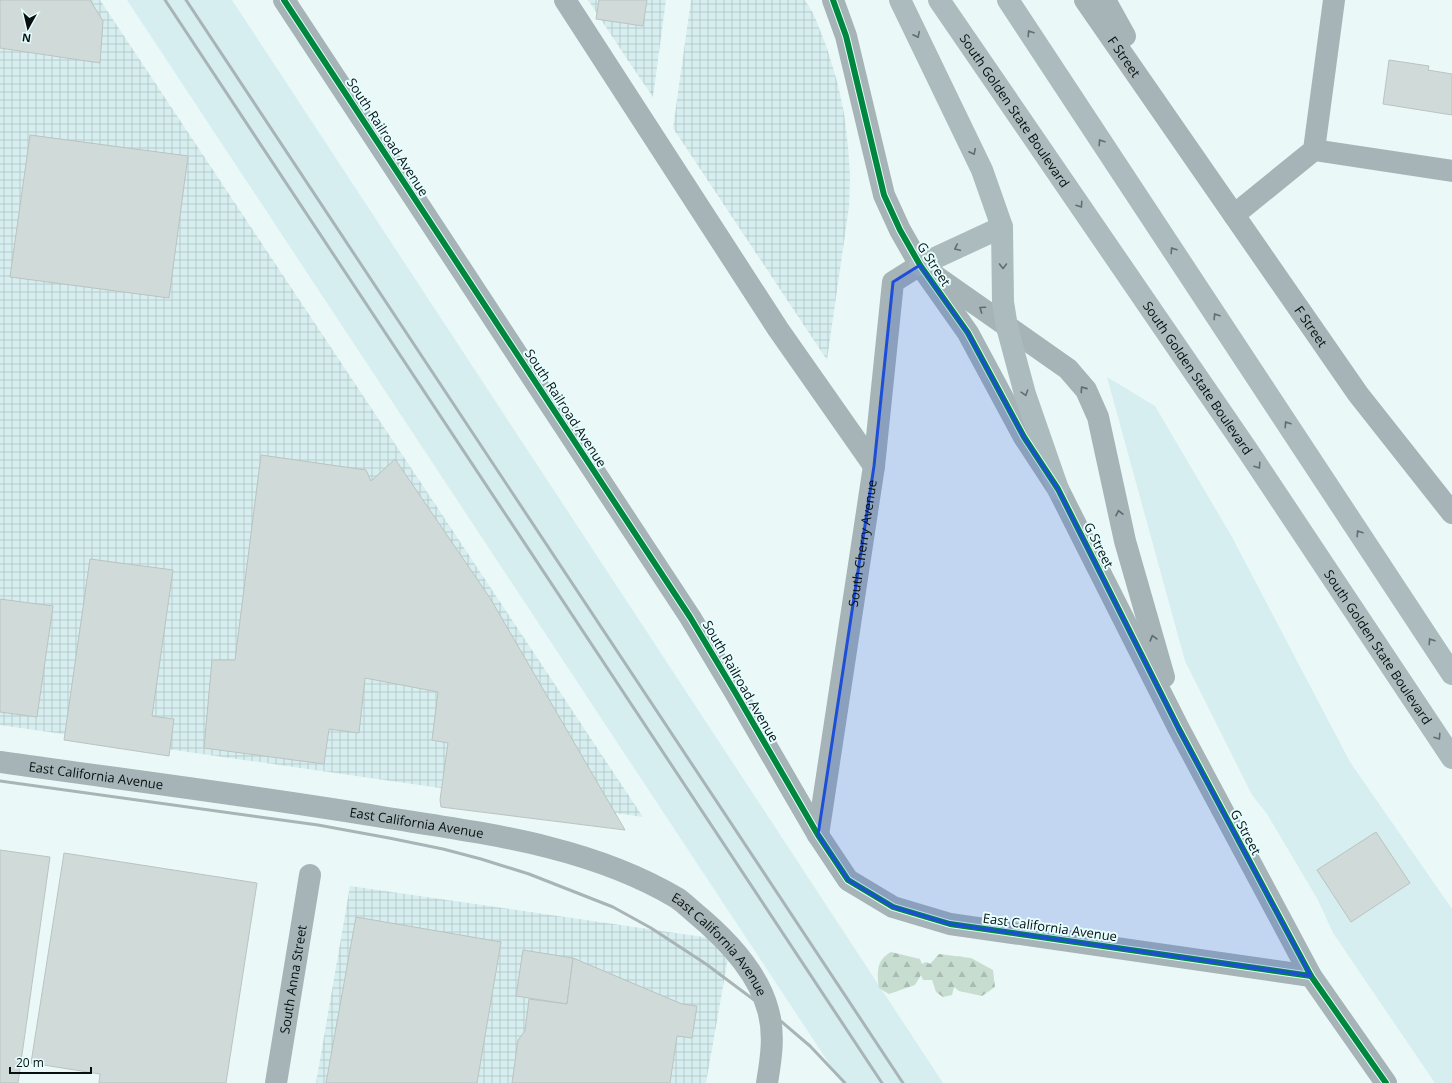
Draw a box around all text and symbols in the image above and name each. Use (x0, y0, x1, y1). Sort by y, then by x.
north arrow (8, 8, 48, 48)
text: N (21, 30, 32, 46)
street label: South Golden State Boulevard (956, 30, 1074, 191)
one-way arrow (1027, 30, 1035, 37)
one-way arrow (912, 31, 920, 38)
street label: F Street (1104, 32, 1145, 81)
street label: South Railroad Avenue (343, 74, 433, 200)
one-way arrow (1099, 139, 1106, 146)
one-way arrow (968, 148, 976, 155)
one-way arrow (1075, 201, 1082, 208)
street label: G Street (913, 238, 955, 290)
one-way arrow (953, 243, 961, 251)
one-way arrow (1171, 248, 1178, 255)
one-way arrow (999, 263, 1007, 269)
street label: South Golden State Boulevard (1139, 297, 1257, 458)
street label: F Street (1290, 302, 1332, 351)
one-way arrow (979, 307, 986, 314)
one-way arrow (1214, 313, 1221, 320)
street label: South Railroad Avenue (521, 345, 611, 471)
one-way arrow (1081, 386, 1088, 393)
one-way arrow (1020, 390, 1029, 397)
one-way arrow (1285, 421, 1292, 428)
one-way arrow (1253, 462, 1261, 469)
street label: South Cherry Avenue (844, 479, 881, 608)
one-way arrow (1115, 510, 1123, 516)
street label: G Street (1080, 519, 1118, 571)
one-way arrow (1357, 530, 1364, 537)
street label: South Golden State Boulevard (1320, 566, 1436, 728)
street label: South Railroad Avenue (699, 617, 783, 745)
one-way arrow (1149, 635, 1158, 642)
one-way arrow (1428, 638, 1435, 645)
one-way arrow (1433, 733, 1440, 740)
street label: East California Avenue (28, 757, 164, 793)
street label: East California Avenue (348, 803, 485, 842)
street label: G Street (1227, 806, 1266, 858)
street label: East California Avenue (668, 888, 771, 999)
street label: East California Avenue (982, 909, 1118, 945)
street label: South Anna Street (275, 923, 311, 1035)
scale bar (10, 1049, 91, 1075)
text: 20 m (16, 1054, 44, 1071)

